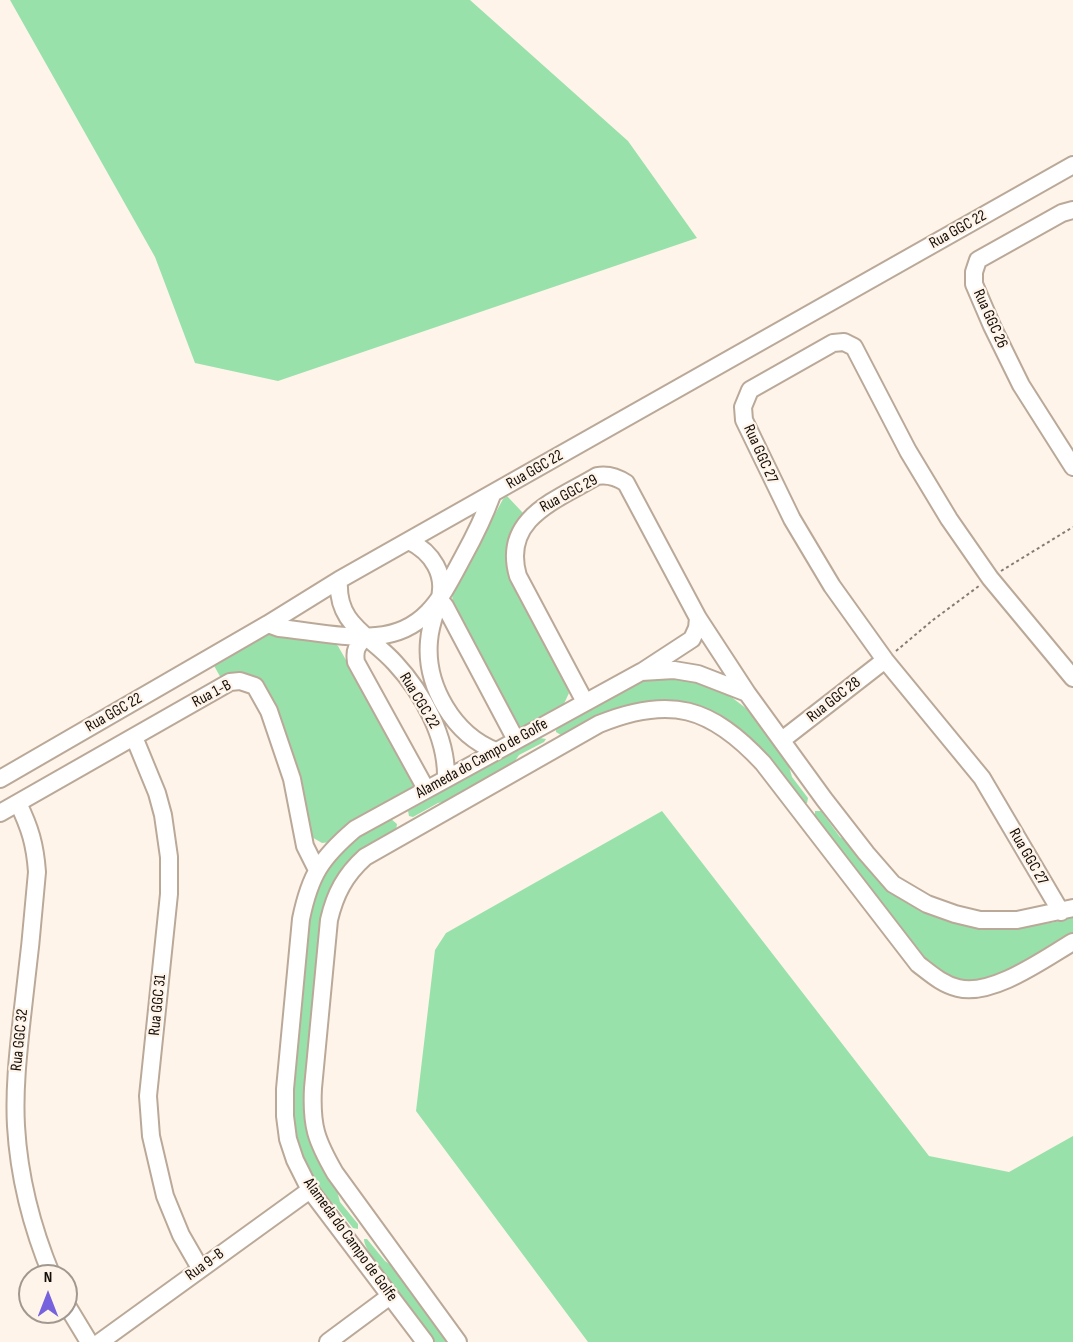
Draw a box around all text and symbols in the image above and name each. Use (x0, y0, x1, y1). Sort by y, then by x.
street label: Rua GGC 22 (926, 206, 990, 254)
street label: Rua GGC 26 (968, 286, 1012, 352)
street label: Rua GGC 27 (739, 422, 781, 486)
street label: Rua GGC 22 (503, 446, 567, 494)
street label: Rua GGC 29 (537, 471, 601, 517)
street label: Rua CGC 22 (395, 669, 443, 733)
street label: Rua GGC 28 (803, 673, 865, 727)
street label: Rua 1-B (189, 676, 235, 712)
street label: Rua GGC 22 (82, 689, 146, 737)
street label: Alameda do Campo de Golfe (413, 715, 551, 803)
street label: Rua GGC 27 (1004, 825, 1052, 889)
street label: Rua GGC 31 (145, 973, 171, 1037)
street label: Rua GGC 32 (7, 1008, 33, 1072)
street label: Alameda do Campo de Golfe (299, 1175, 401, 1305)
street label: Rua 9-B (182, 1245, 228, 1285)
north arrow (18, 1264, 78, 1324)
text: N (44, 1268, 52, 1287)

